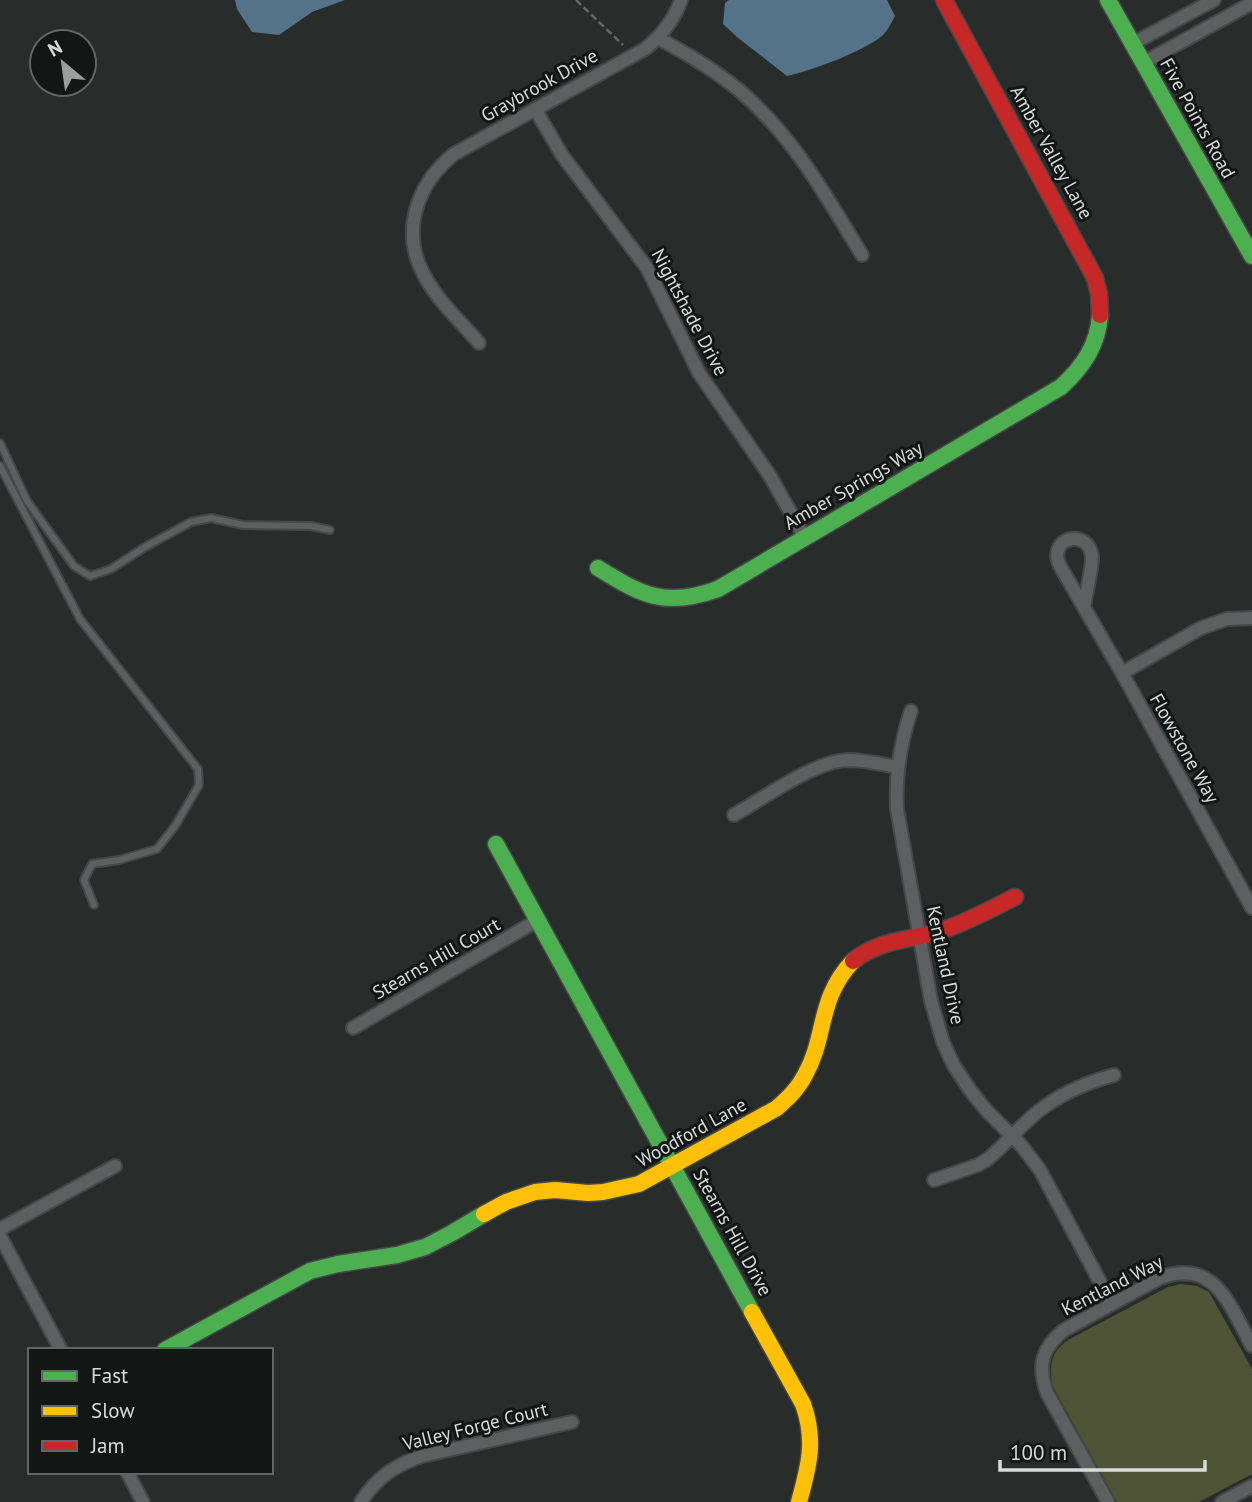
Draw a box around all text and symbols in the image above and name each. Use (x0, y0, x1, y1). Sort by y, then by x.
north arrow (28, 28, 98, 98)
text: N (43, 35, 66, 62)
street label: Graybrook Drive (476, 43, 602, 127)
street label: Five Points Road (1155, 54, 1241, 182)
street label: Amber Valley Lane (1005, 81, 1099, 223)
street label: Nightshade Drive (646, 244, 734, 380)
street label: Amber Springs Way (779, 435, 927, 535)
street label: Flowstone Way (1145, 689, 1225, 807)
street label: Kentland Drive (922, 904, 970, 1026)
street label: Stearns Hill Court (368, 911, 505, 1004)
street label: Woodford Lane (632, 1092, 750, 1172)
street label: Stearns Hill Drive (688, 1164, 778, 1300)
street label: Kentland Way (1057, 1249, 1167, 1321)
legend (28, 1348, 273, 1474)
text: Fast (91, 1362, 128, 1389)
street label: Valley Forge Court (399, 1396, 550, 1456)
text: Slow (91, 1397, 135, 1424)
scale bar (1000, 1428, 1205, 1472)
text: Jam (90, 1432, 125, 1459)
text: 100 m (1010, 1439, 1067, 1466)

